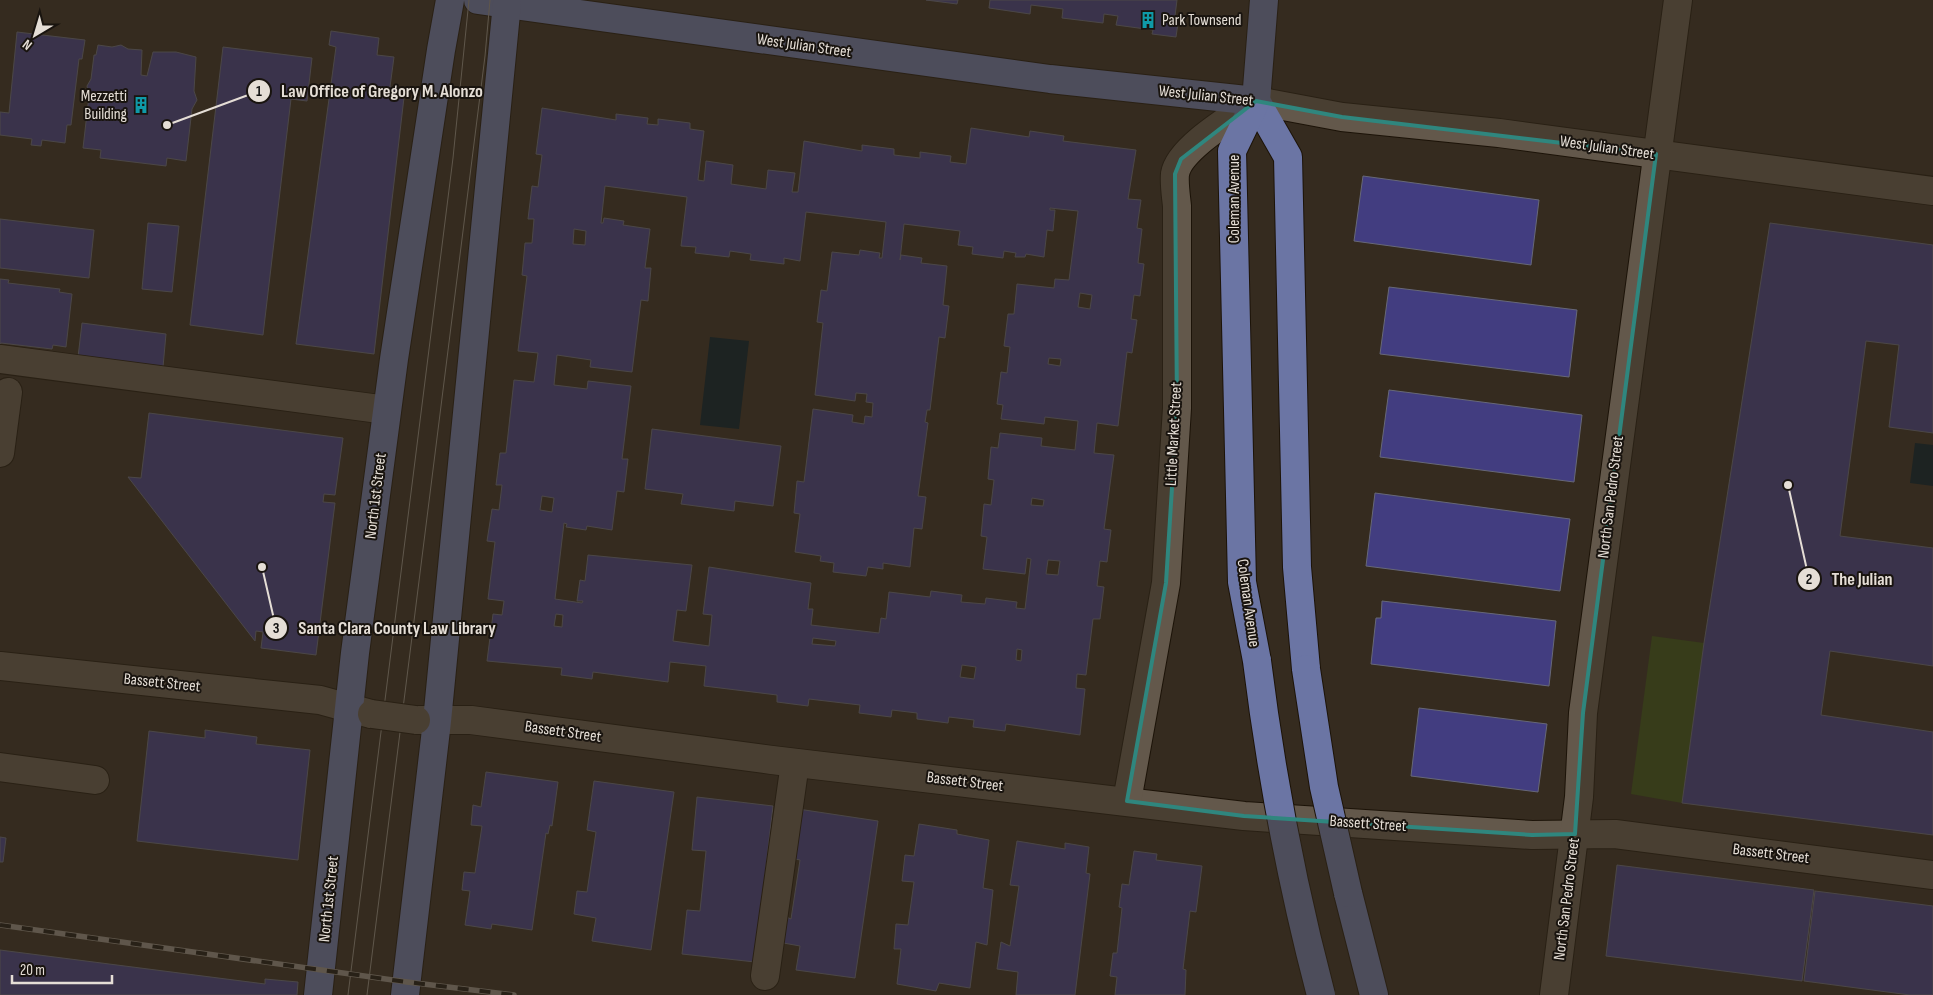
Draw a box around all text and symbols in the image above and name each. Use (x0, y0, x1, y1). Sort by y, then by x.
north arrow (10, 10, 60, 60)
building icon: Park Townsend (1138, 10, 1158, 30)
place label: Park Townsend (1162, 11, 1242, 30)
street label: West Julian Street (755, 30, 853, 62)
text: N (19, 36, 35, 54)
callout: Law Office of Gregory M. Alonzo (246, 75, 493, 108)
text: Law Office of Gregory M. Alonzo (281, 81, 483, 102)
text: 1 (256, 82, 262, 101)
street label: West Julian Street (1158, 82, 1255, 110)
place label: Mezzetti Building (81, 87, 127, 124)
building icon: Mezzetti Building (131, 95, 151, 115)
street label: West Julian Street (1558, 132, 1656, 164)
street label: Coleman Avenue (1225, 155, 1244, 243)
street label: Little Market Street (1162, 381, 1186, 487)
street label: North San Pedro Street (1594, 434, 1628, 559)
street label: North 1st Street (361, 452, 391, 540)
street label: Coleman Avenue (1232, 558, 1264, 648)
callout: The Julian (1796, 562, 1902, 595)
text: The Julian (1831, 569, 1893, 590)
text: 2 (1806, 570, 1812, 589)
callout: Santa Clara County Law Library (264, 611, 506, 644)
text: Santa Clara County Law Library (298, 618, 496, 639)
text: 3 (273, 619, 280, 638)
street label: Bassett Street (123, 670, 201, 696)
street label: Bassett Street (524, 717, 603, 747)
street label: Bassett Street (926, 768, 1005, 796)
street label: Bassett Street (1329, 812, 1407, 836)
street label: North San Pedro Street (1550, 836, 1584, 961)
street label: Bassett Street (1732, 840, 1811, 868)
street label: North 1st Street (315, 855, 343, 943)
scale bar (12, 952, 112, 984)
text: 20 m (20, 961, 45, 980)

